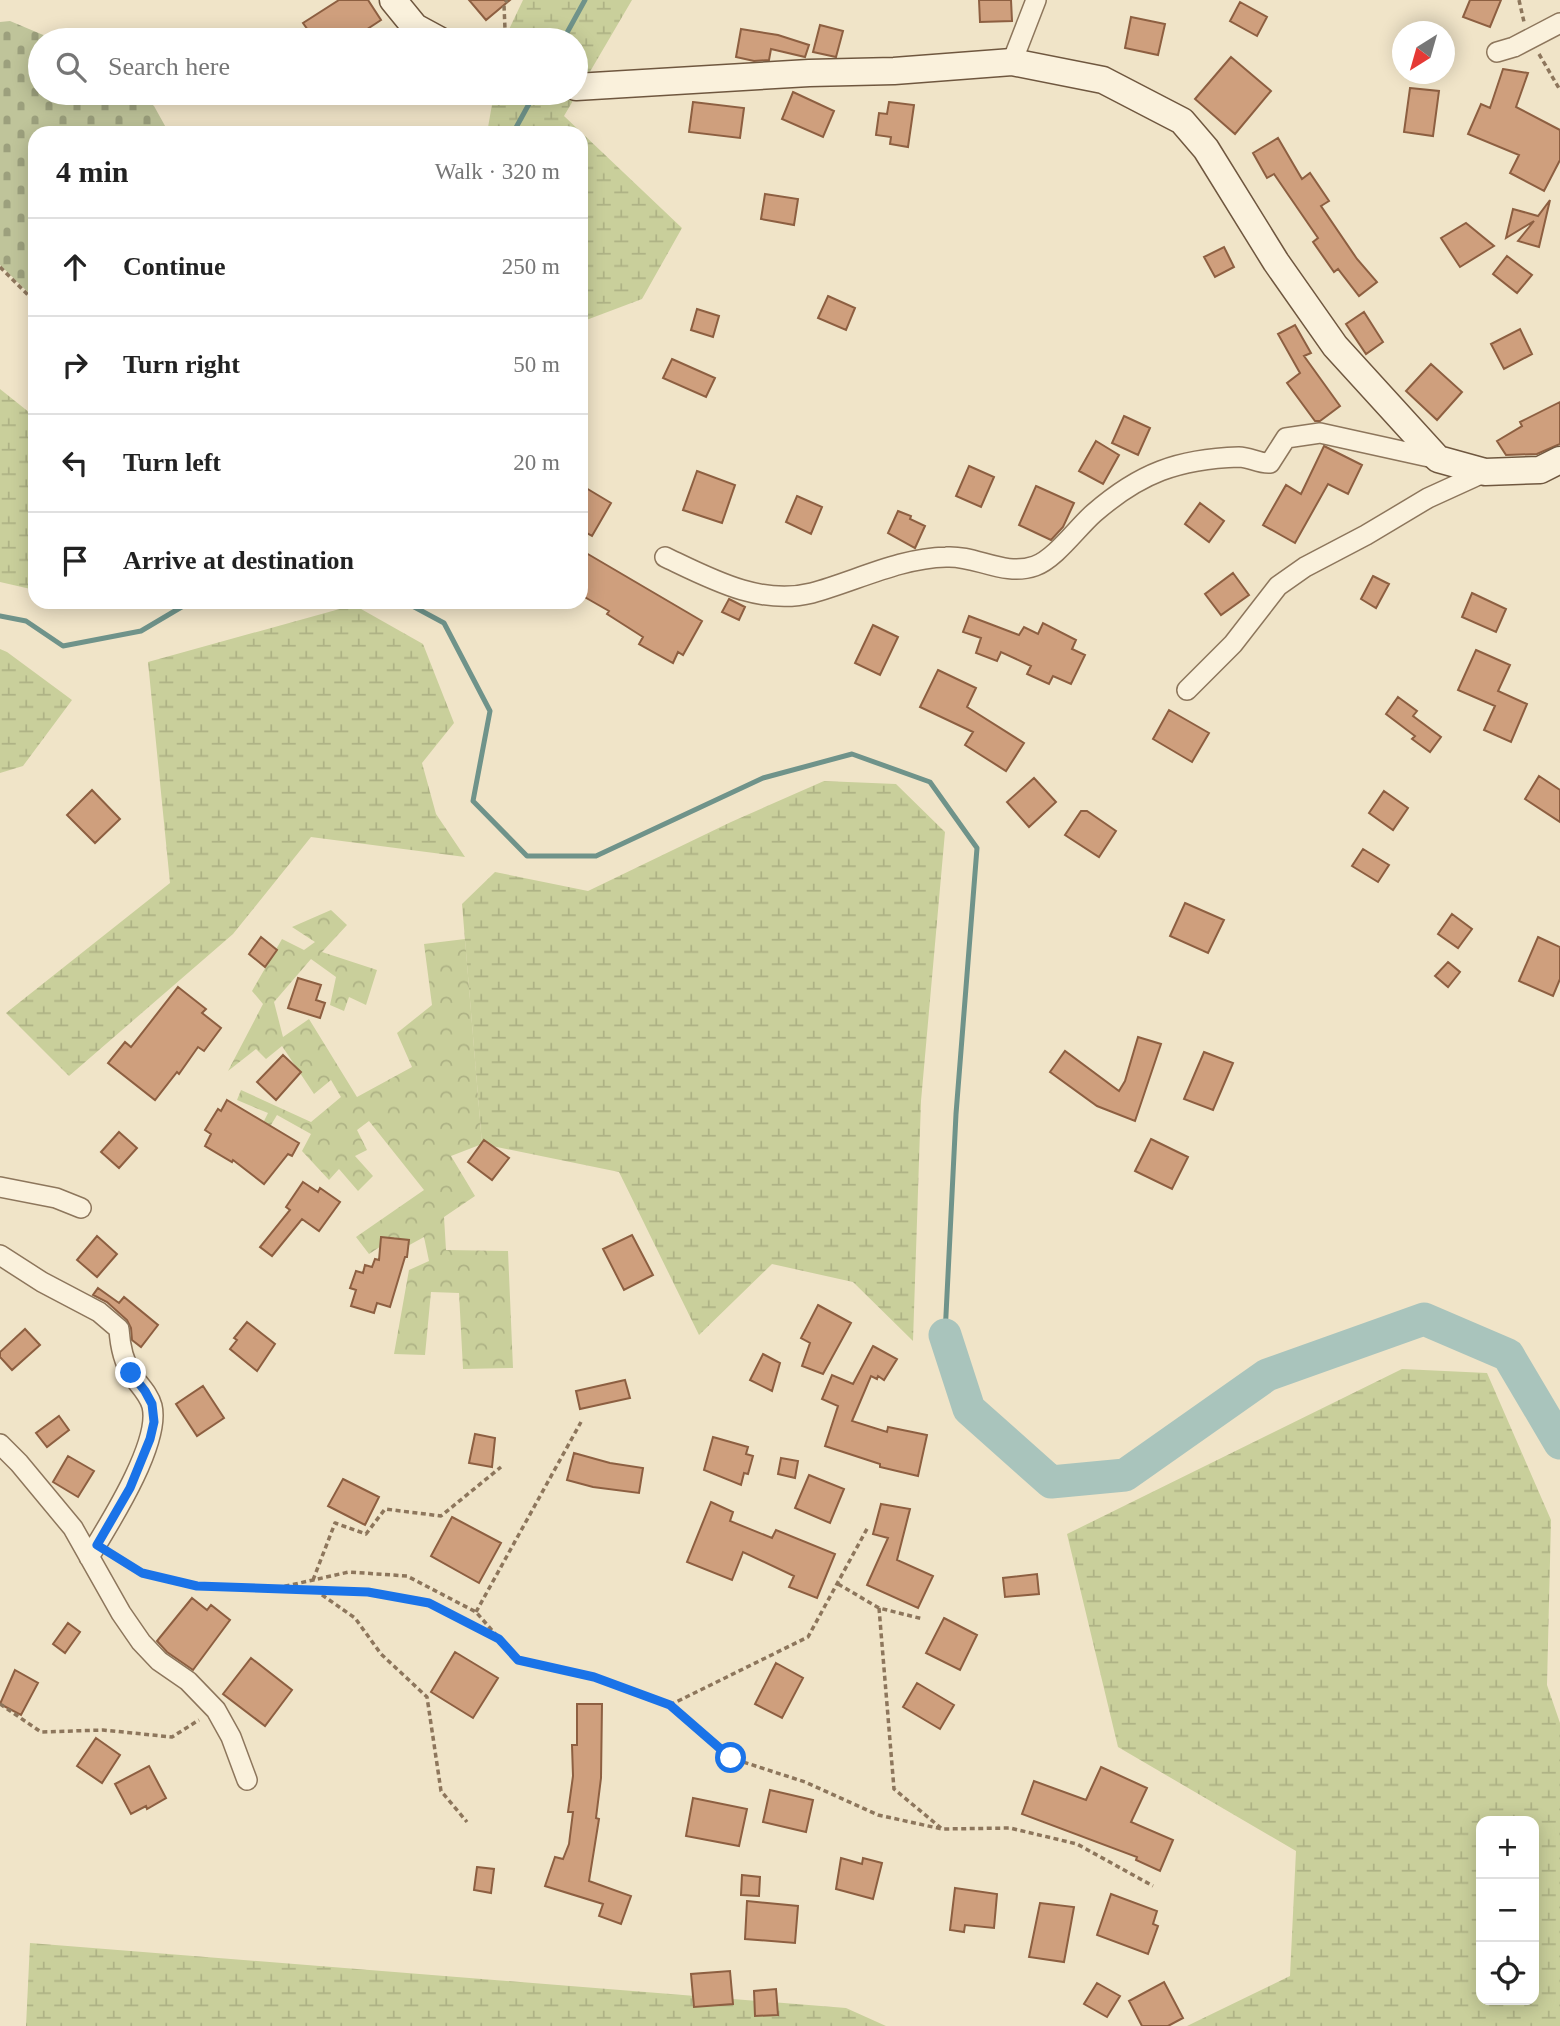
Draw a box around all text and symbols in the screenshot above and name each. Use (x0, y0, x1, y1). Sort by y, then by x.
north arrow (1392, 21, 1455, 84)
search box (28, 28, 588, 105)
icon: search (52, 48, 90, 86)
text: Search here (108, 52, 230, 81)
text: 4 min (56, 155, 129, 188)
text: Walk · 320 m (435, 159, 560, 184)
icon: ahead (56, 248, 94, 286)
text: Continue (123, 252, 226, 281)
text: 250 m (502, 254, 560, 279)
icon: right (56, 346, 94, 384)
text: Turn right (123, 350, 240, 379)
text: 50 m (513, 352, 560, 377)
icon: left (56, 444, 94, 482)
text: Turn left (123, 448, 221, 477)
text: 20 m (513, 450, 560, 475)
icon: arrive (56, 542, 94, 580)
text: Arrive at destination (123, 546, 354, 575)
route end (115, 1357, 146, 1388)
route start (715, 1742, 746, 1773)
map controls (1476, 1816, 1539, 2005)
button: + (1476, 1816, 1539, 1879)
button: − (1476, 1879, 1539, 1942)
button: locate (1476, 1942, 1539, 2005)

